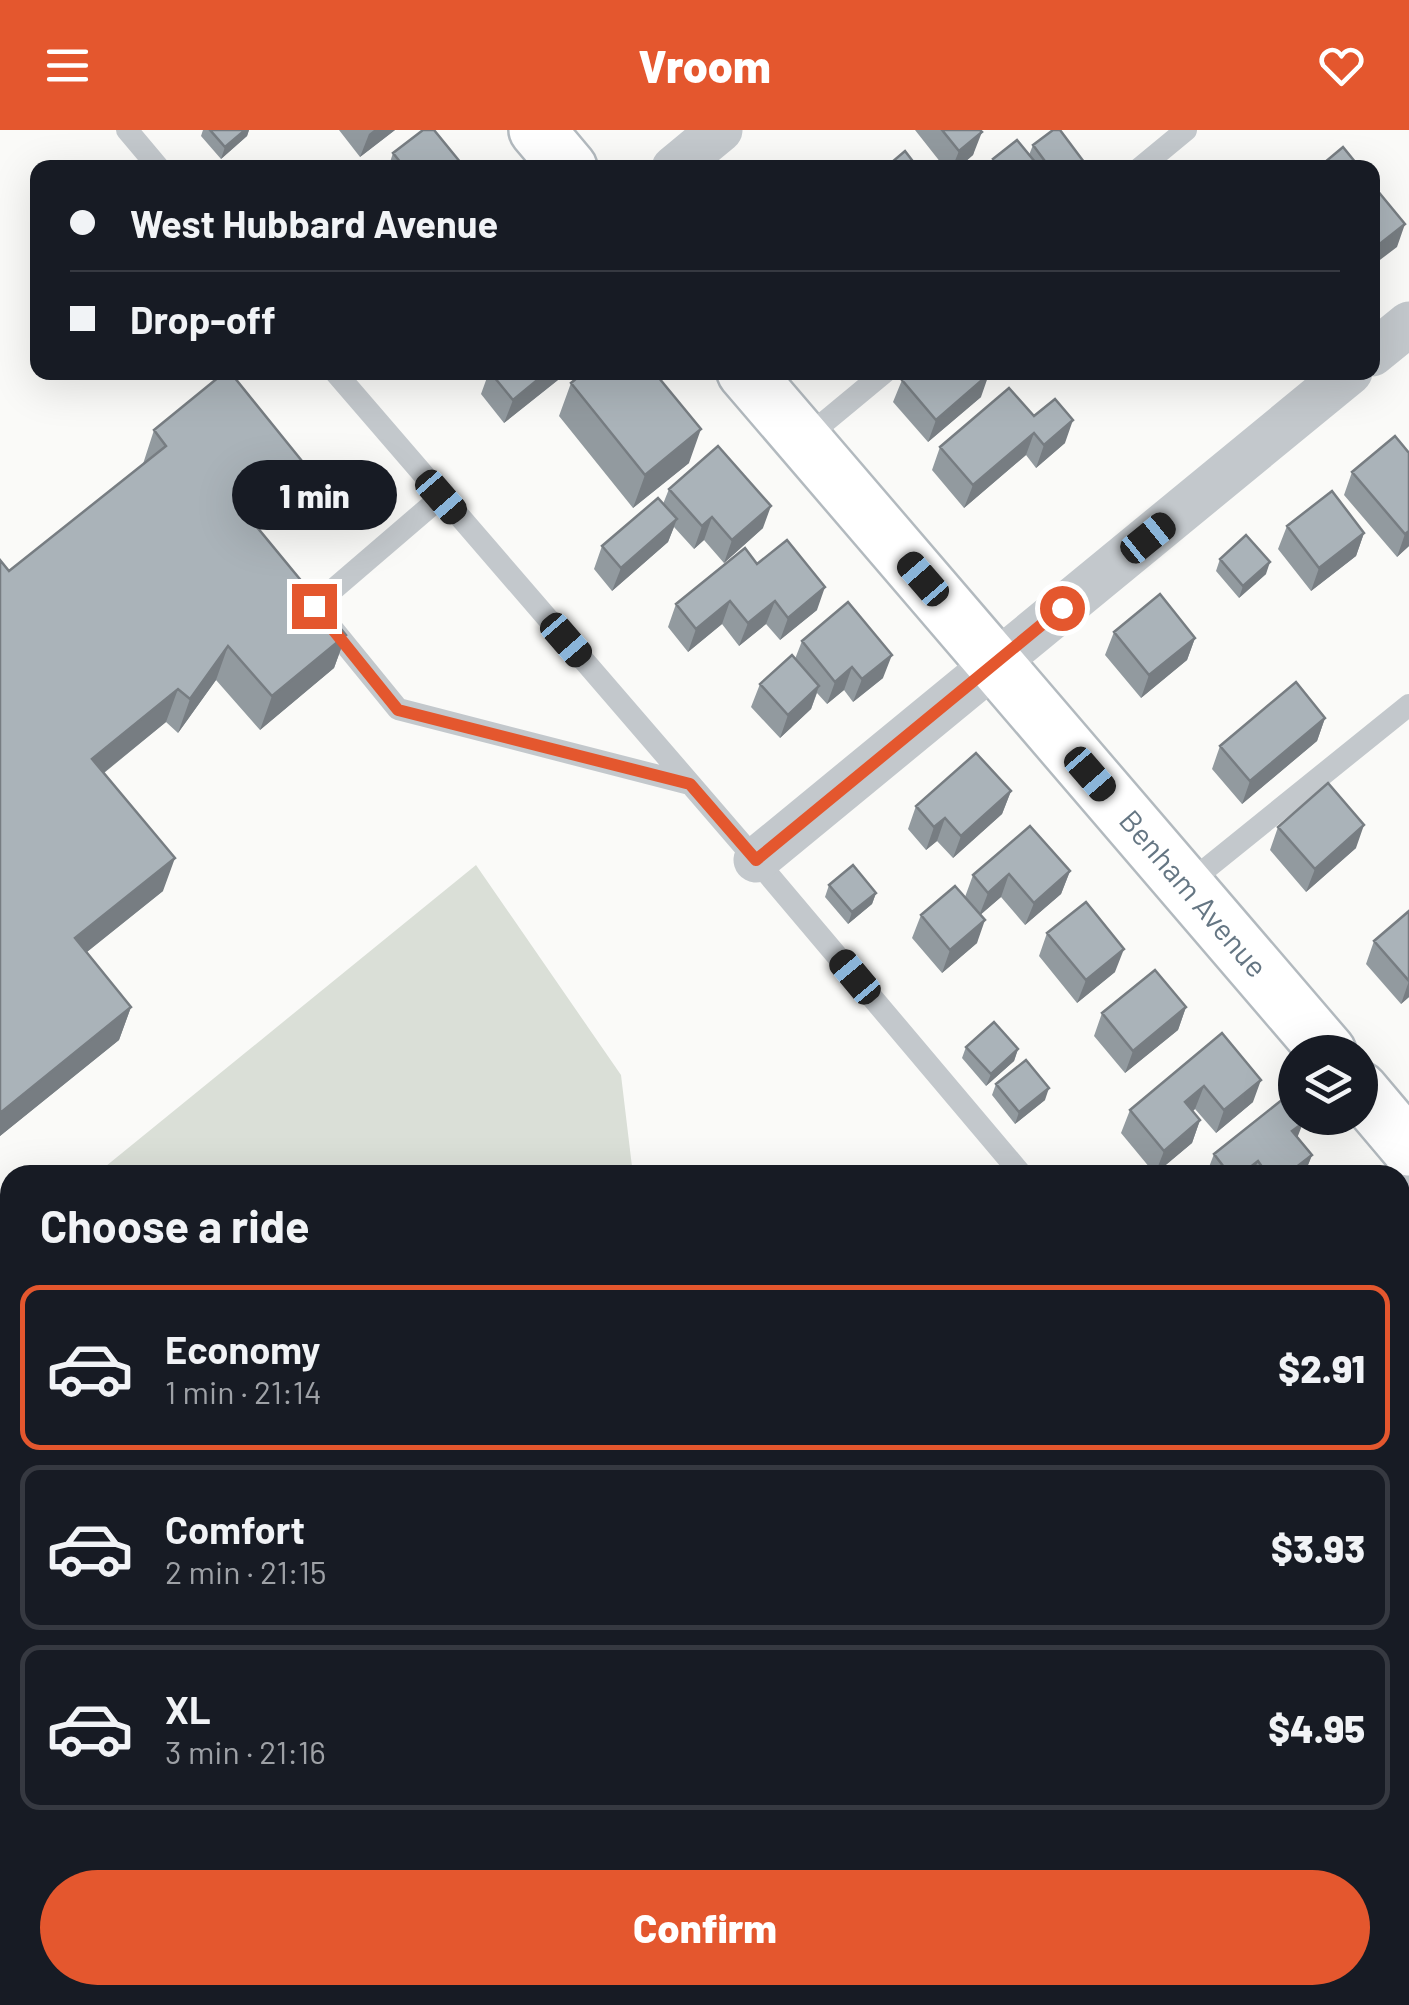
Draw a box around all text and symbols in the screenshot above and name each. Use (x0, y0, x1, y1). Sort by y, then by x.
icon: menu (40, 38, 95, 93)
text: Vroom (638, 38, 771, 92)
icon: heart (1314, 38, 1369, 93)
text: West Hubbard Avenue (130, 200, 498, 246)
text: Drop-off (130, 296, 276, 342)
callout: 1 min (232, 461, 396, 531)
car (410, 465, 472, 529)
text: 1 min (279, 476, 350, 514)
car (1115, 507, 1181, 569)
car (892, 547, 954, 611)
route end (292, 584, 337, 629)
route start (1040, 586, 1085, 631)
car (535, 608, 597, 672)
car (1059, 742, 1121, 806)
street label: Benham Avenue (1113, 802, 1276, 984)
car (824, 944, 886, 1010)
map controls (1278, 1035, 1378, 1135)
button: layers (1278, 1035, 1378, 1135)
text: Choose a ride (40, 1198, 310, 1252)
icon: car (45, 1323, 135, 1413)
text: Economy (165, 1326, 320, 1372)
text: $2.91 (1278, 1345, 1365, 1391)
text: 1 min · 21:14 (165, 1372, 322, 1410)
icon: car (45, 1503, 135, 1593)
text: Comfort (165, 1506, 305, 1552)
text: $3.93 (1271, 1525, 1365, 1571)
text: 2 min · 21:15 (165, 1552, 326, 1590)
icon: car (45, 1683, 135, 1773)
text: XL (165, 1686, 211, 1732)
text: $4.95 (1268, 1705, 1365, 1751)
text: 3 min · 21:16 (165, 1732, 326, 1770)
button: Confirm (40, 1870, 1370, 1985)

